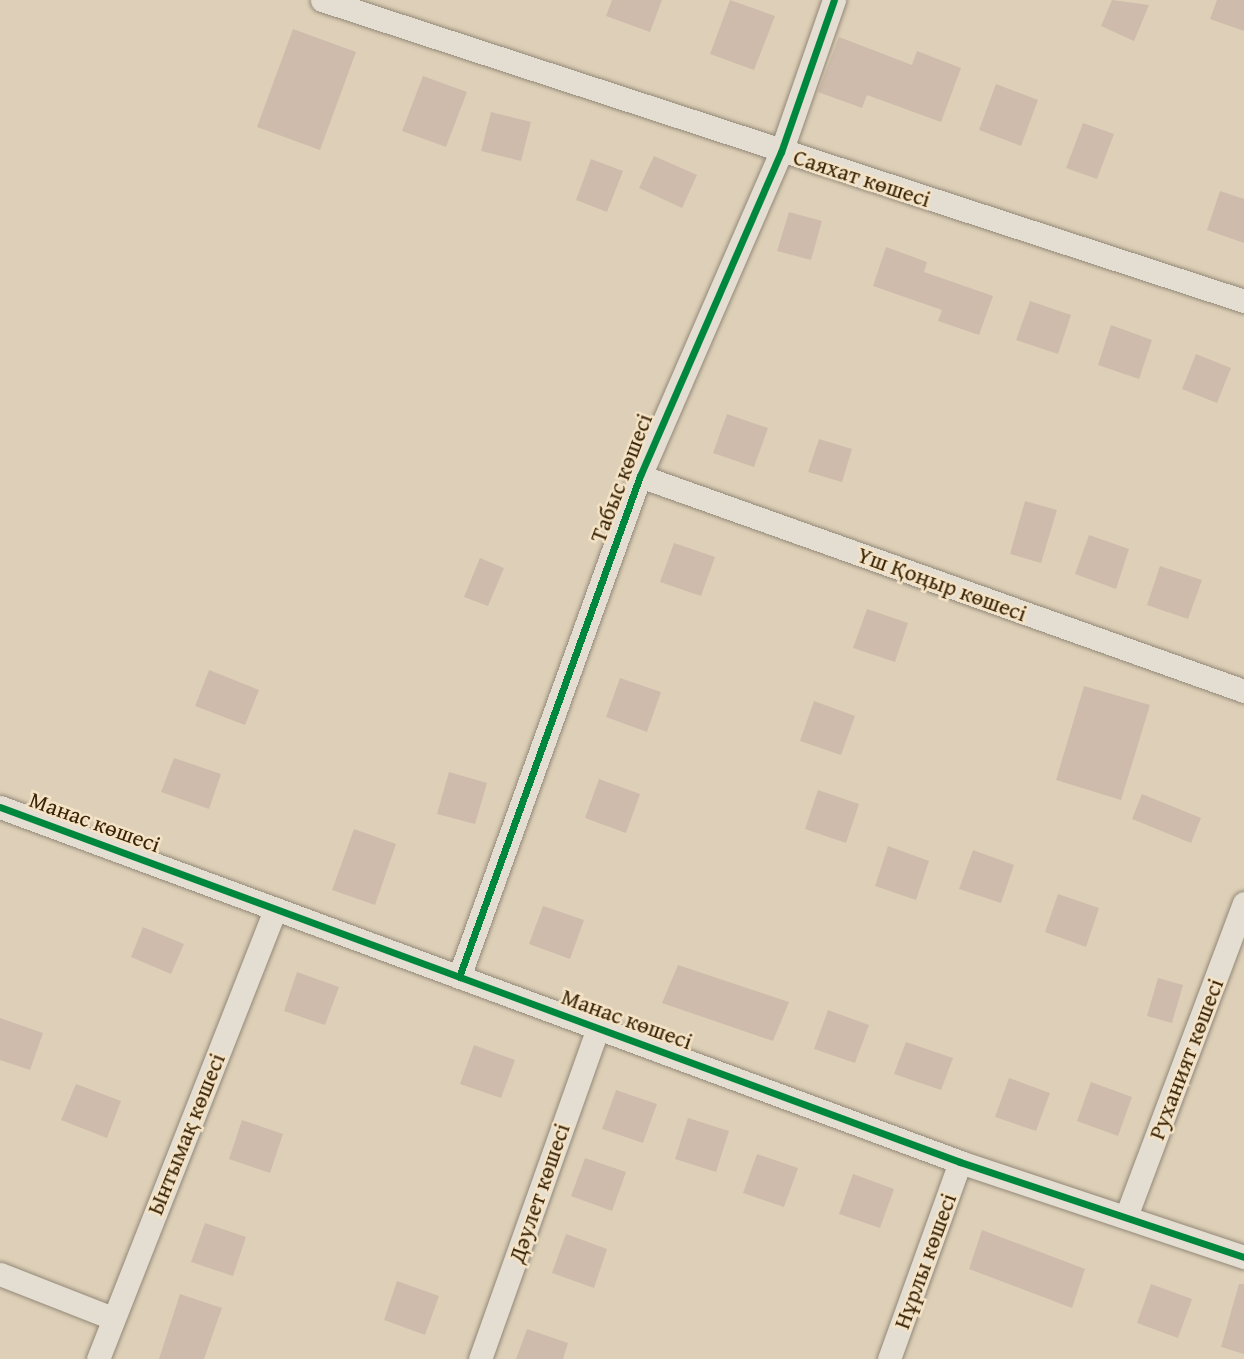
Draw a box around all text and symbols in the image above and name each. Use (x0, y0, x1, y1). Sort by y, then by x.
street label: Саяхат көшесі (790, 143, 934, 213)
street label: Табыс көшесі (584, 410, 658, 546)
street label: Үш Қоңыр көшесі (853, 541, 1031, 627)
street label: Манас көшесі (26, 786, 164, 858)
street label: Руханият көшесі (1143, 975, 1229, 1143)
street label: Манас көшесі (558, 983, 696, 1055)
street label: Ынтымақ көшесі (141, 1049, 231, 1219)
street label: Дәулет көшесі (502, 1120, 576, 1266)
street label: Нұрлы көшесі (888, 1189, 962, 1333)

